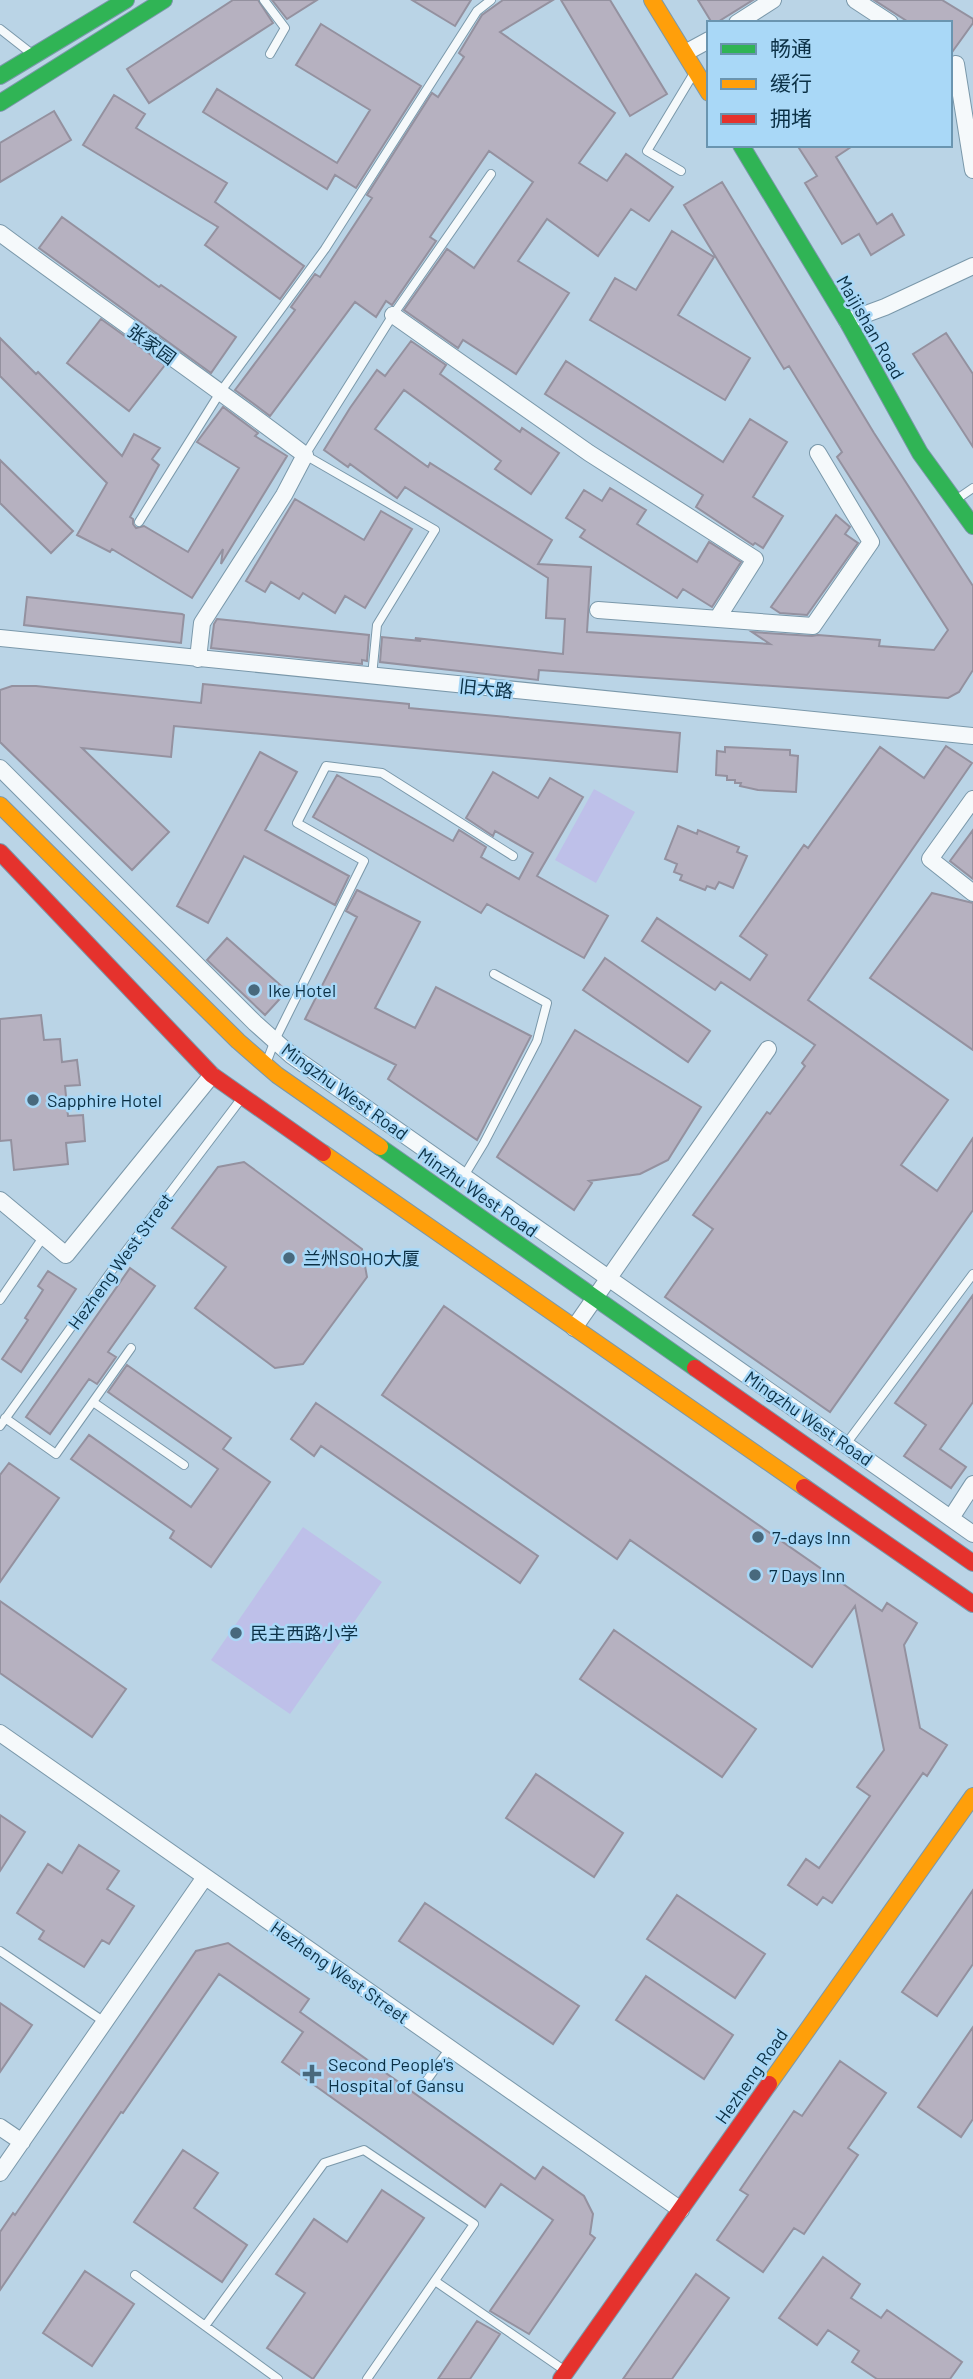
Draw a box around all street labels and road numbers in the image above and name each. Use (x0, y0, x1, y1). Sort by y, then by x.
street label: Maijishan Road (832, 271, 910, 383)
street label: 张家园 (124, 319, 180, 369)
street label: 旧大路 (458, 674, 514, 702)
street label: Mingzhu West Road (278, 1038, 412, 1144)
street label: Minzhu West Road (414, 1143, 542, 1241)
street label: Hezheng West Street (63, 1188, 177, 1334)
street label: Mingzhu West Road (741, 1366, 877, 1470)
street label: Hezheng West Street (267, 1916, 413, 2028)
street label: Hezheng Road (710, 2024, 792, 2128)

